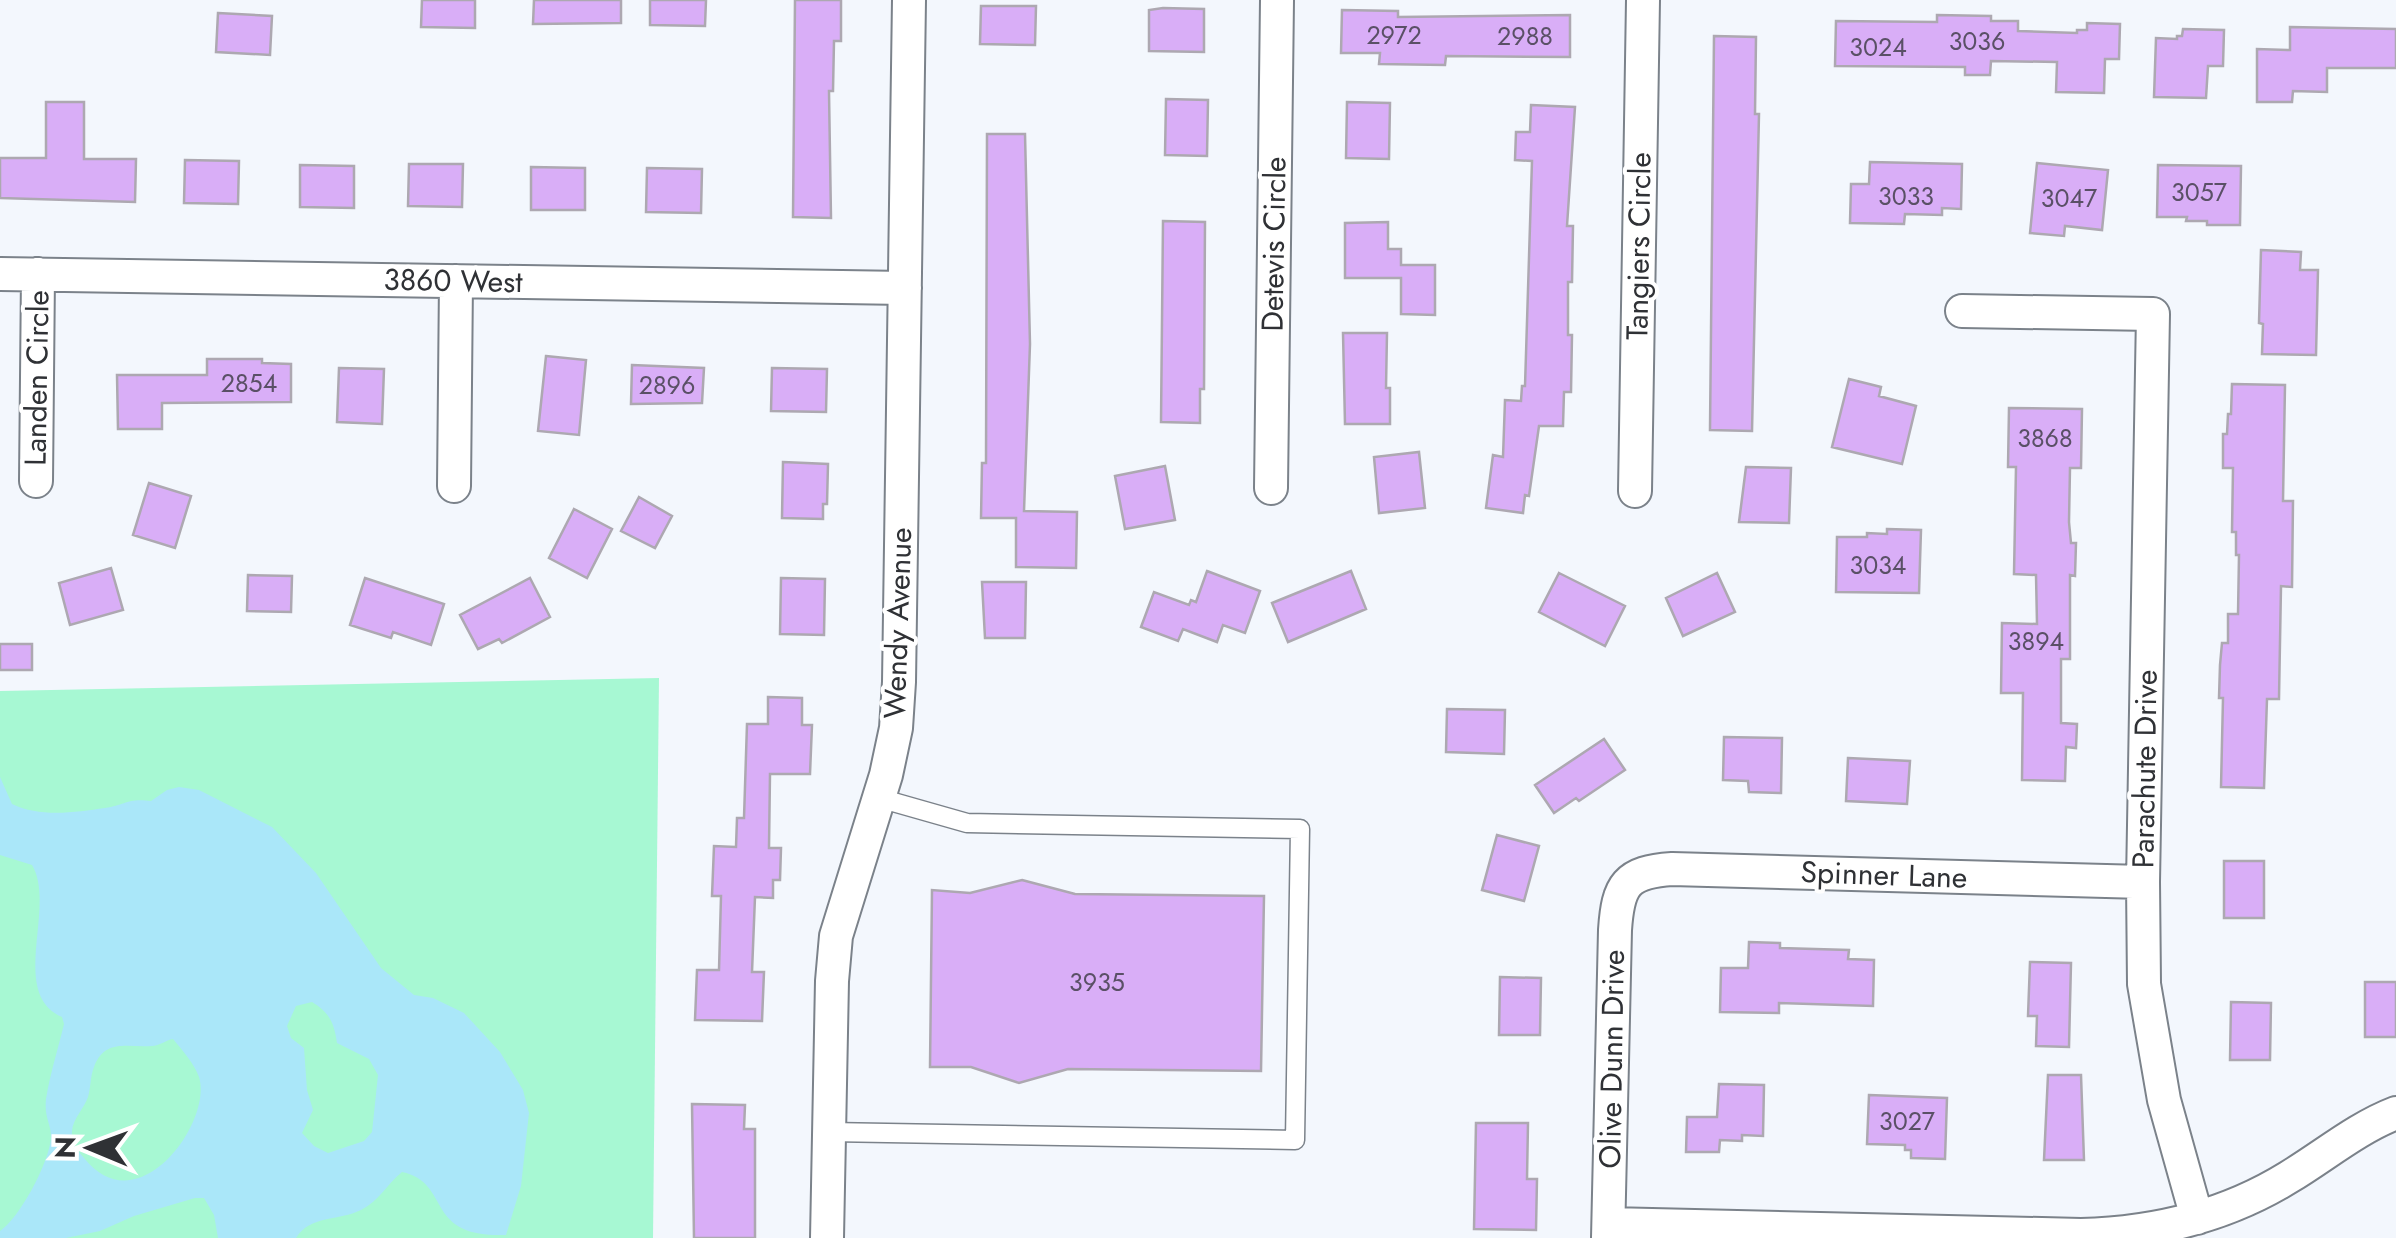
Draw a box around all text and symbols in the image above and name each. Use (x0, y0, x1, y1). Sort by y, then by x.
house number: 2972 (1366, 17, 1422, 53)
house number: 2988 (1497, 18, 1553, 54)
house number: 3036 (1949, 23, 2005, 59)
house number: 3024 (1849, 29, 1907, 65)
street label: Tangiers Circle (1615, 152, 1662, 340)
street label: Detevis Circle (1250, 156, 1297, 332)
house number: 3057 (2171, 174, 2227, 210)
house number: 3033 (1878, 178, 1934, 214)
house number: 3047 (2041, 180, 2097, 216)
street label: 3860 West (383, 258, 524, 303)
street label: Landen Circle (13, 290, 60, 466)
house number: 2854 (221, 365, 277, 401)
house number: 2896 (639, 367, 695, 403)
house number: 3868 (2017, 420, 2073, 456)
street label: Wendy Avenue (873, 527, 922, 719)
house number: 3034 (1850, 547, 1906, 583)
house number: 3894 (2008, 623, 2064, 659)
street label: Parachute Drive (2121, 669, 2168, 869)
street label: Spinner Lane (1800, 850, 1968, 899)
street label: Olive Dunn Drive (1588, 949, 1635, 1169)
house number: 3935 (1069, 964, 1125, 1000)
north arrow (40, 1098, 140, 1198)
house number: 3027 (1879, 1103, 1935, 1139)
text: N (45, 1136, 86, 1159)

